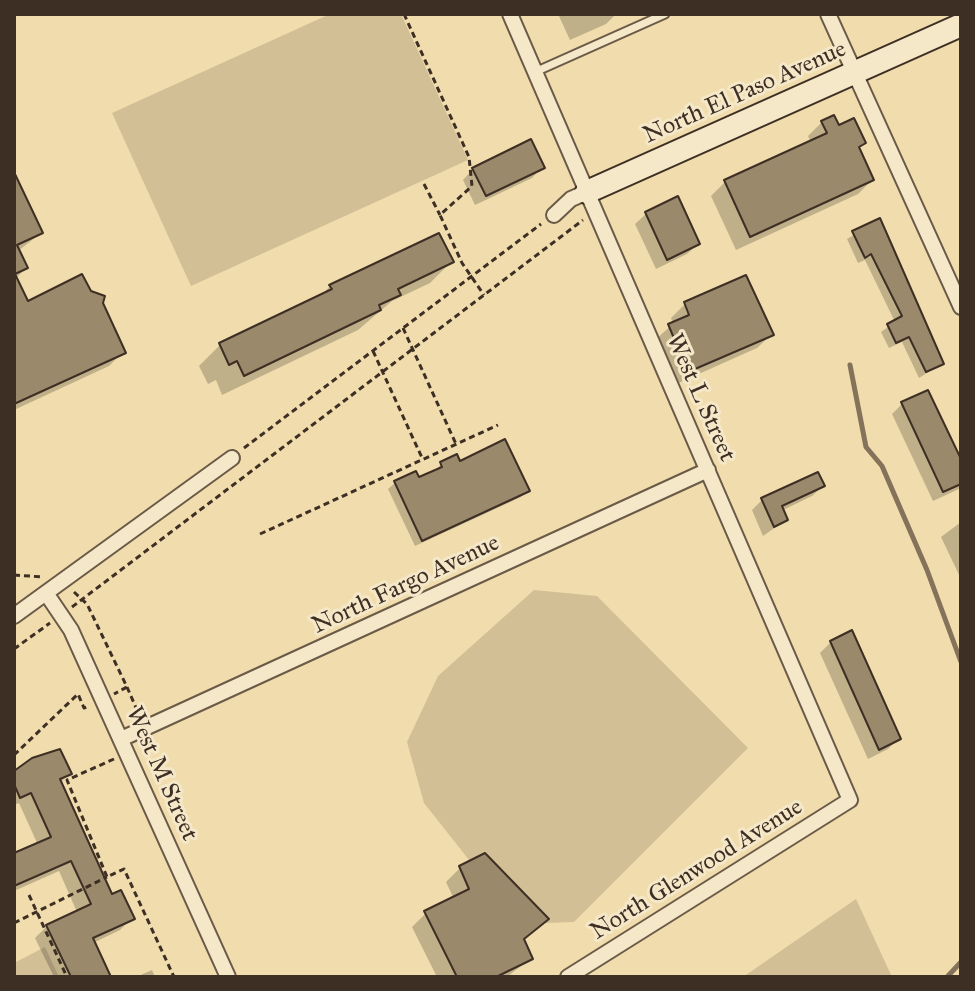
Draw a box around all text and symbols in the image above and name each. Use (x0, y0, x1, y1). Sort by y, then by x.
street label: North El Paso Avenue (639, 35, 851, 151)
street label: West L Street (659, 330, 741, 466)
street label: North Fargo Avenue (308, 529, 504, 641)
street label: West M Street (119, 702, 203, 846)
street label: North Glenwood Avenue (586, 793, 808, 947)

